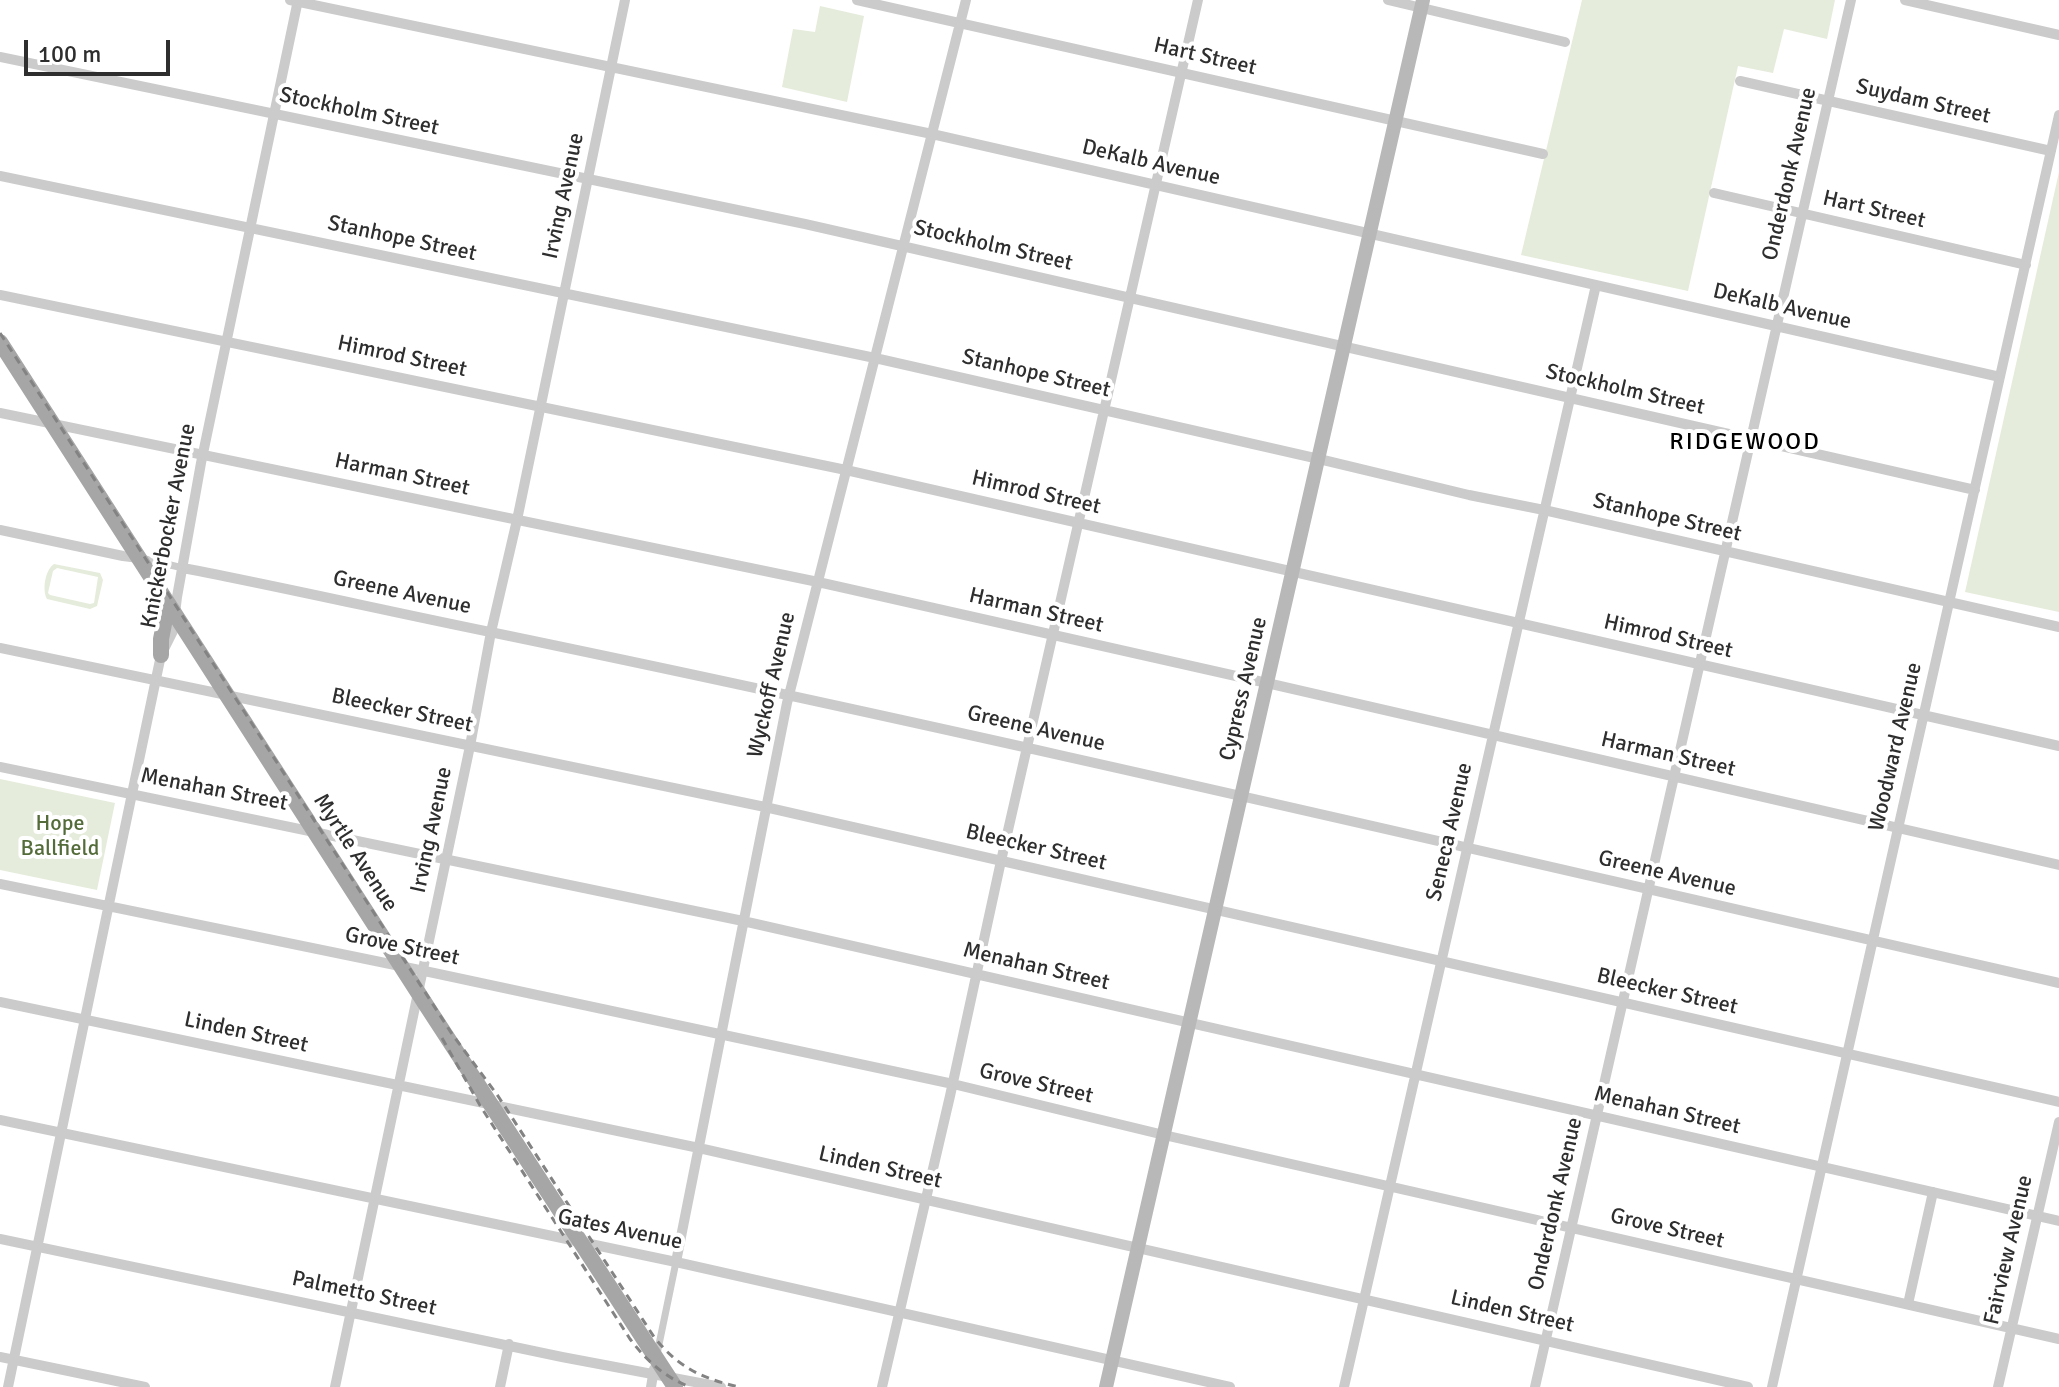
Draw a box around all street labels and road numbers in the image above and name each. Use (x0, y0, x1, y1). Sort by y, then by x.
street label: Hart Street (1151, 32, 1259, 82)
street label: Suydam Street (1853, 74, 1993, 130)
street label: Stockholm Street (277, 82, 441, 142)
street label: Onderdonk Avenue (1757, 85, 1823, 263)
street label: Irving Avenue (538, 131, 590, 261)
street label: DeKalb Avenue (1079, 134, 1223, 192)
street label: Hart Street (1820, 185, 1928, 235)
street label: Stanhope Street (325, 210, 479, 268)
street label: Stockholm Street (911, 215, 1075, 277)
street label: DeKalb Avenue (1710, 278, 1854, 336)
street label: Himrod Street (335, 330, 469, 384)
street label: Stanhope Street (959, 344, 1113, 404)
street label: Stockholm Street (1543, 359, 1707, 421)
street label: Knickerbocker Avenue (136, 421, 202, 631)
street label: Harman Street (332, 448, 472, 502)
street label: Himrod Street (969, 465, 1103, 521)
street label: Stanhope Street (1590, 488, 1744, 548)
street label: Greene Avenue (331, 565, 473, 621)
street label: Harman Street (966, 583, 1106, 639)
street label: Himrod Street (1601, 609, 1735, 665)
street label: Wyckoff Avenue (742, 610, 802, 760)
street label: Cypress Avenue (1215, 615, 1273, 763)
street label: Woodward Avenue (1864, 660, 1928, 834)
street label: Bleecker Street (329, 683, 475, 739)
street label: Greene Avenue (965, 700, 1107, 758)
street label: Harman Street (1598, 727, 1738, 783)
street label: Seneca Avenue (1421, 760, 1479, 904)
street label: Menahan Street (138, 763, 290, 817)
street label: Irving Avenue (406, 765, 458, 895)
street label: Myrtle Avenue (307, 789, 403, 917)
street label: Bleecker Street (963, 819, 1109, 877)
street label: Greene Avenue (1596, 845, 1738, 903)
street label: Grove Street (343, 922, 461, 972)
street label: Menahan Street (960, 937, 1112, 997)
street label: Bleecker Street (1594, 963, 1740, 1021)
street label: Linden Street (182, 1007, 310, 1059)
street label: Grove Street (977, 1058, 1095, 1110)
street label: Menahan Street (1591, 1081, 1743, 1141)
street label: Onderdonk Avenue (1523, 1115, 1589, 1293)
street label: Linden Street (816, 1141, 944, 1195)
street label: Fairview Avenue (1979, 1173, 2039, 1327)
street label: Grove Street (1608, 1203, 1726, 1255)
street label: Gates Avenue (555, 1204, 685, 1256)
street label: Palmetto Street (289, 1266, 439, 1322)
street label: Linden Street (1448, 1285, 1576, 1339)

